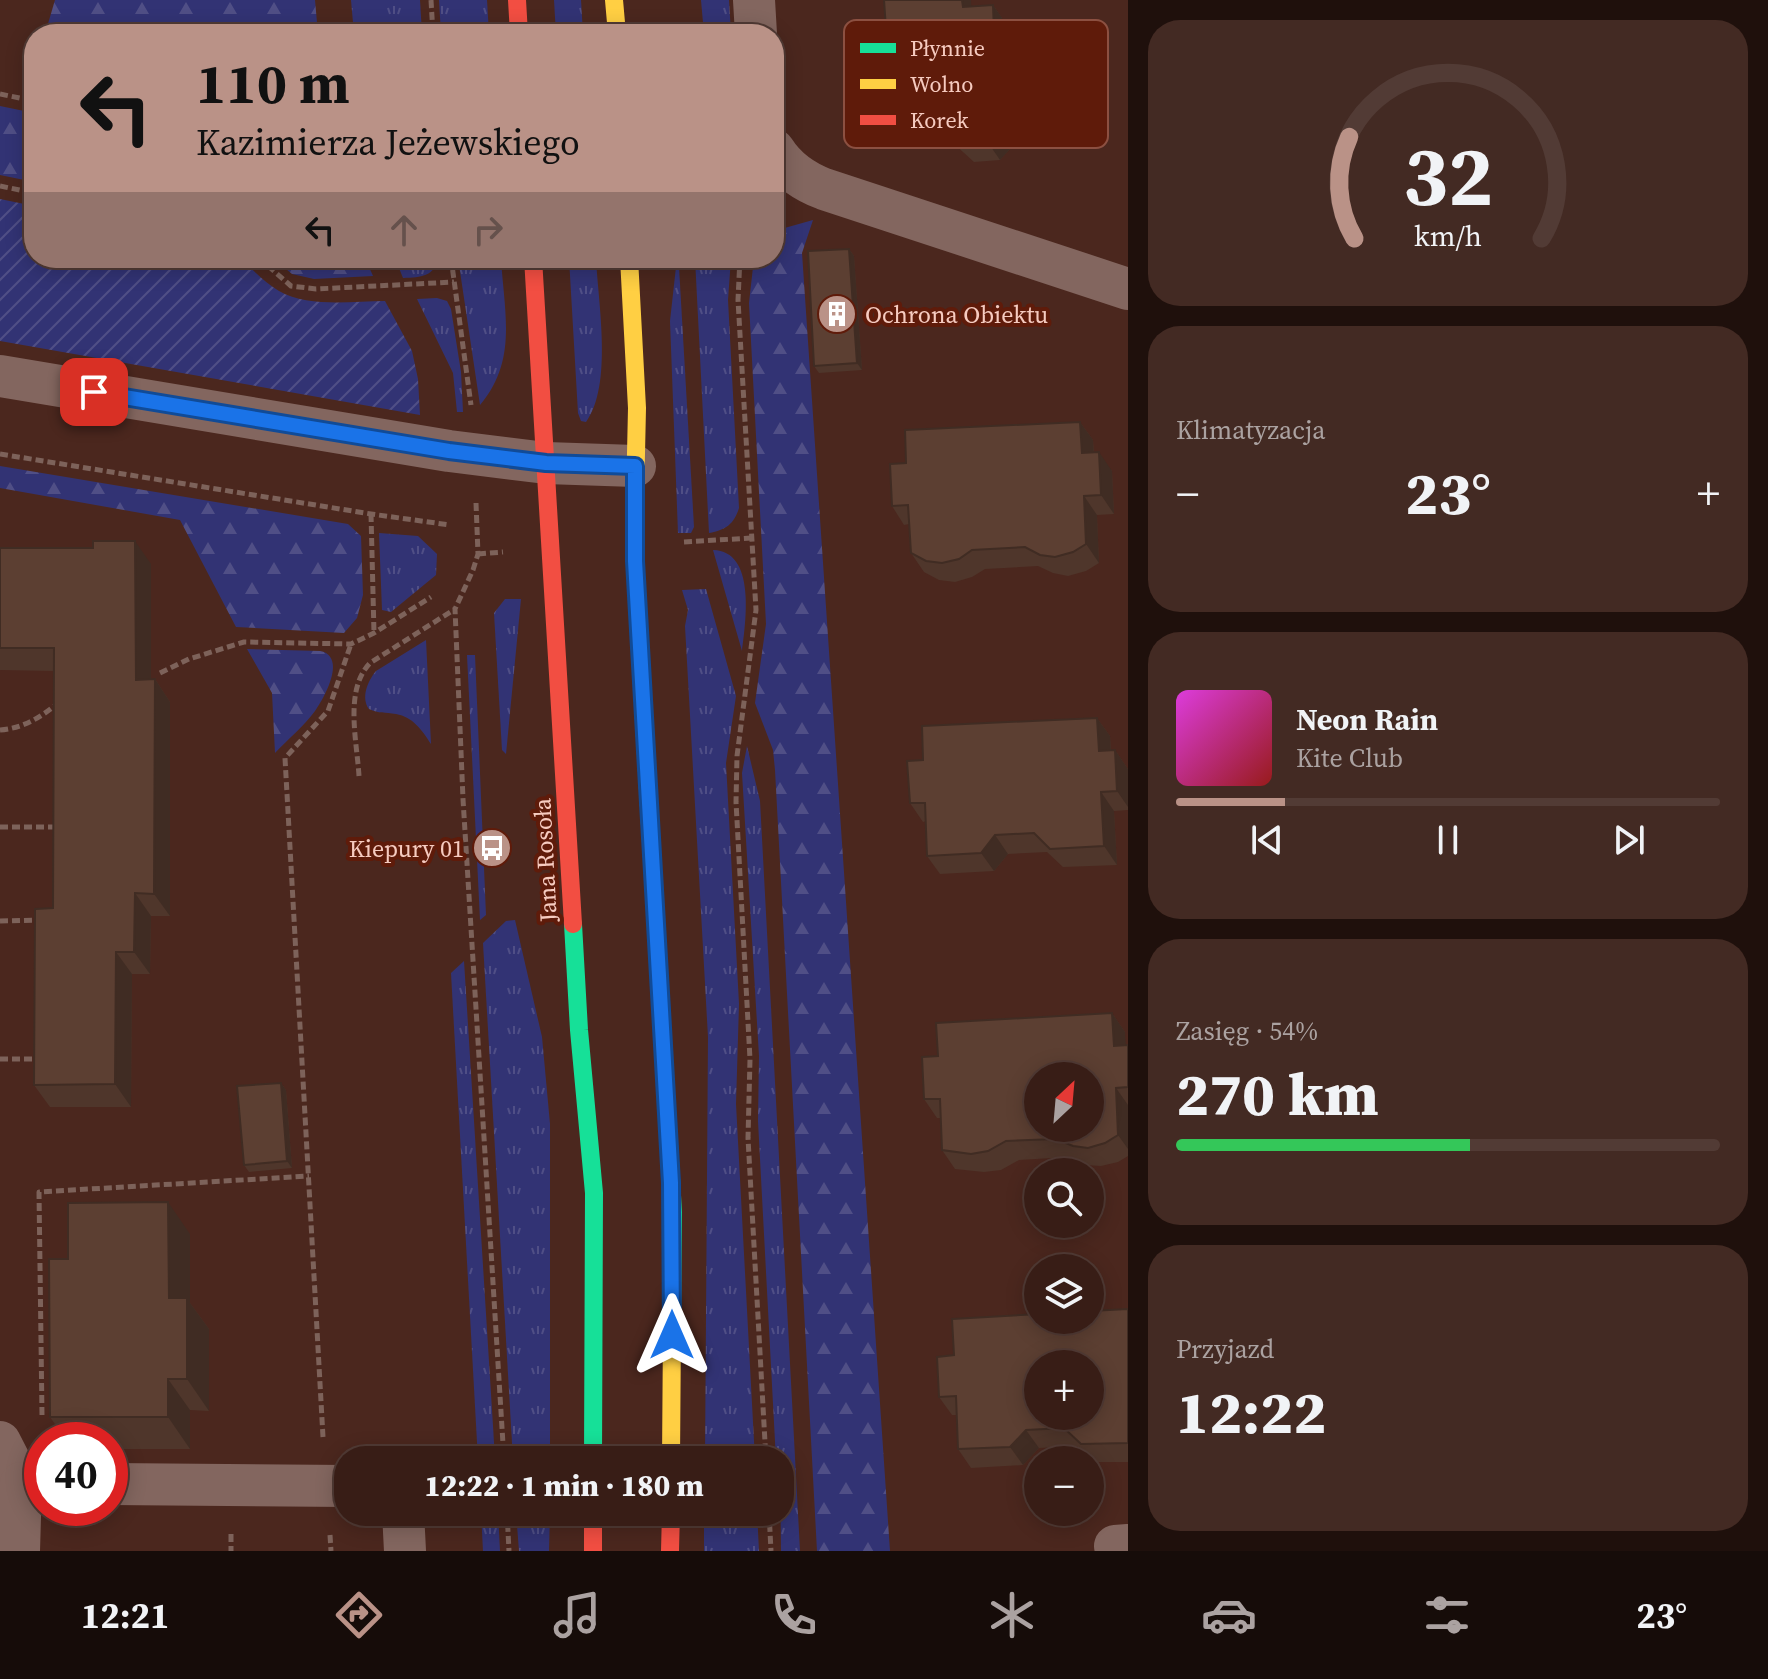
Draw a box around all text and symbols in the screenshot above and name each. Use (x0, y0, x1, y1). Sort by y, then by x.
legend (844, 20, 1108, 148)
text: Płynnie (910, 33, 985, 63)
text: 110 m (196, 45, 350, 122)
icon: left (64, 56, 168, 160)
text: Wolno (910, 69, 973, 99)
text: Korek (910, 105, 969, 135)
text: Kazimierza Jeżewskiego (196, 118, 580, 167)
text: 32 (1403, 119, 1493, 233)
icon: left (298, 208, 342, 252)
icon: ahead (382, 208, 426, 252)
icon: right (466, 208, 510, 252)
text: km/h (1414, 216, 1482, 256)
building icon: Ochrona Obiektu (816, 293, 858, 335)
place label: Ochrona Obiektu (865, 298, 1048, 331)
pin (60, 358, 128, 426)
icon: arrive (72, 370, 116, 414)
text: Klimatyzacja (1176, 412, 1325, 448)
text: 23° (1405, 452, 1491, 534)
text: − (1176, 463, 1199, 524)
text: + (1697, 463, 1720, 524)
text: Neon Rain (1296, 699, 1438, 740)
text: Kite Club (1296, 740, 1403, 776)
street label: Jana Rosoła (525, 797, 565, 924)
icon: previous (1245, 818, 1289, 862)
icon: pause (1426, 818, 1470, 862)
icon: next (1607, 818, 1651, 862)
bus stop icon: Kiepury 01 (471, 827, 513, 869)
place label: Kiepury 01 (349, 832, 464, 865)
text: Zasięg · 54% (1176, 1013, 1318, 1049)
text: 270 km (1176, 1053, 1379, 1135)
north arrow (1024, 1062, 1104, 1142)
map controls (1024, 1062, 1104, 1526)
button: search (1024, 1158, 1104, 1238)
button: layers (1024, 1254, 1104, 1334)
position arrow (630, 1293, 714, 1377)
text: Przyjazd (1176, 1331, 1274, 1367)
button: + (1024, 1350, 1104, 1430)
text: 12:22 (1176, 1371, 1326, 1453)
speed limit sign: 40 (24, 1422, 128, 1526)
button: − (1024, 1446, 1104, 1526)
text: 12:22 · 1 min · 180 m (424, 1465, 704, 1506)
icon: directions (331, 1587, 387, 1643)
icon: music (549, 1587, 605, 1643)
icon: phone (766, 1587, 822, 1643)
icon: climate (984, 1587, 1040, 1643)
icon: car (1201, 1587, 1257, 1643)
icon: filters (1419, 1587, 1475, 1643)
text: 12:21 (81, 1591, 170, 1640)
text: 23° (1636, 1591, 1687, 1640)

